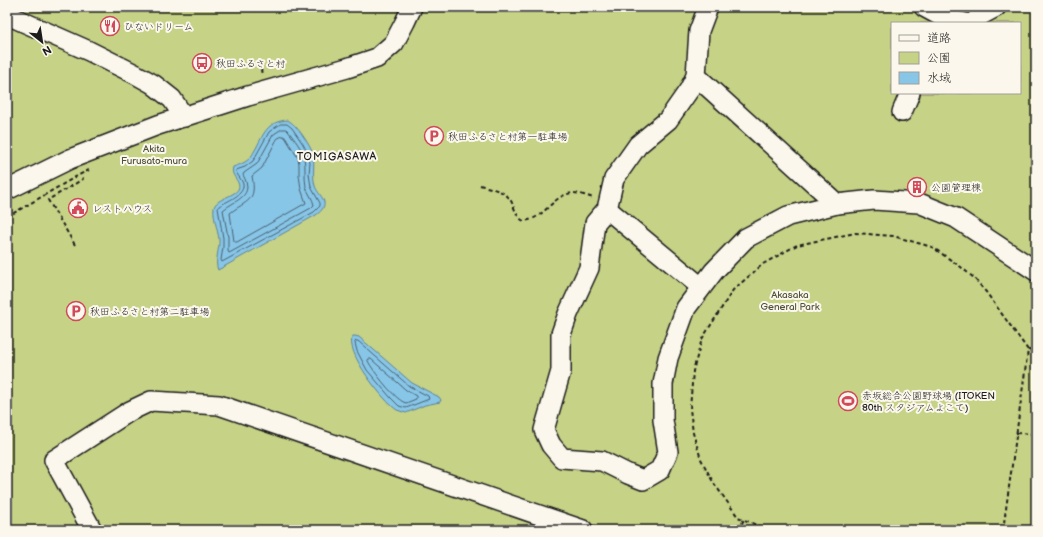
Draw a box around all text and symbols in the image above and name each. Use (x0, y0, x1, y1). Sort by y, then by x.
restaurant icon: ひないドリーム (99, 15, 121, 37)
place label: ひないドリーム (124, 21, 194, 33)
north arrow (22, 22, 62, 62)
legend (891, 22, 1021, 94)
text: 道路 (927, 31, 951, 46)
text: N (40, 43, 54, 58)
text: 公園 (927, 51, 951, 66)
bus stop icon: 秋田ふるさと村 (191, 52, 213, 74)
place label: 秋田ふるさと村 (216, 58, 286, 70)
text: 水域 (927, 71, 951, 86)
parking icon: 秋田ふるさと村第一駐車場 (423, 125, 445, 147)
place label: 秋田ふるさと村第一駐車場 (448, 131, 568, 143)
park label: Akita Furusato-mura (121, 143, 187, 167)
district label: TOMIGASAWA (297, 150, 377, 163)
building icon: 公園管理棟 (906, 176, 928, 198)
place label: 公園管理棟 (931, 182, 981, 194)
public building icon: レストハウス (67, 197, 89, 219)
place label: レストハウス (92, 203, 152, 215)
park label: Akasaka General Park (760, 289, 820, 313)
parking icon: 秋田ふるさと村第二駐車場 (65, 300, 87, 322)
place label: 秋田ふるさと村第二駐車場 (90, 306, 210, 318)
sports icon: 赤坂総合公園野球場 (ITOKEN 80th スタジアムよこて) (837, 390, 859, 412)
place label: 赤坂総合公園野球場 (ITOKEN 80th スタジアムよこて) (862, 390, 995, 414)

